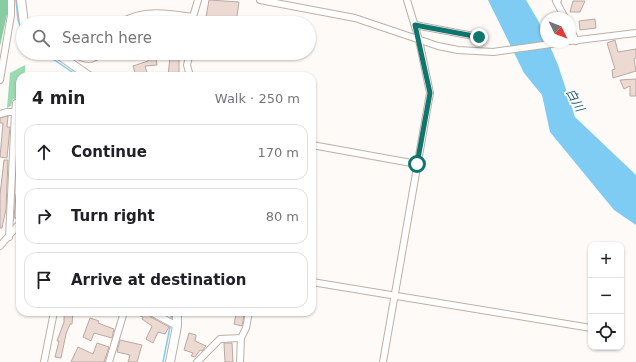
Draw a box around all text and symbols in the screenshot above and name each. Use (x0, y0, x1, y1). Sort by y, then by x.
north arrow (540, 12, 576, 48)
search box (16, 16, 316, 60)
icon: search (30, 27, 52, 49)
route end (470, 28, 488, 46)
text: Search here (62, 29, 152, 47)
water label: 白川 (563, 86, 588, 116)
text: 4 min (32, 88, 85, 108)
text: Walk · 250 m (215, 91, 300, 106)
icon: ahead (33, 141, 55, 163)
text: Continue (71, 143, 147, 161)
text: 170 m (257, 145, 299, 160)
route start (408, 155, 426, 173)
icon: right (33, 205, 55, 227)
text: Turn right (71, 207, 155, 225)
text: 80 m (266, 209, 299, 224)
map controls (588, 242, 624, 350)
button: + (588, 242, 624, 278)
icon: arrive (33, 269, 55, 291)
text: Arrive at destination (71, 271, 246, 289)
button: − (588, 278, 624, 314)
button: locate (588, 314, 624, 350)

